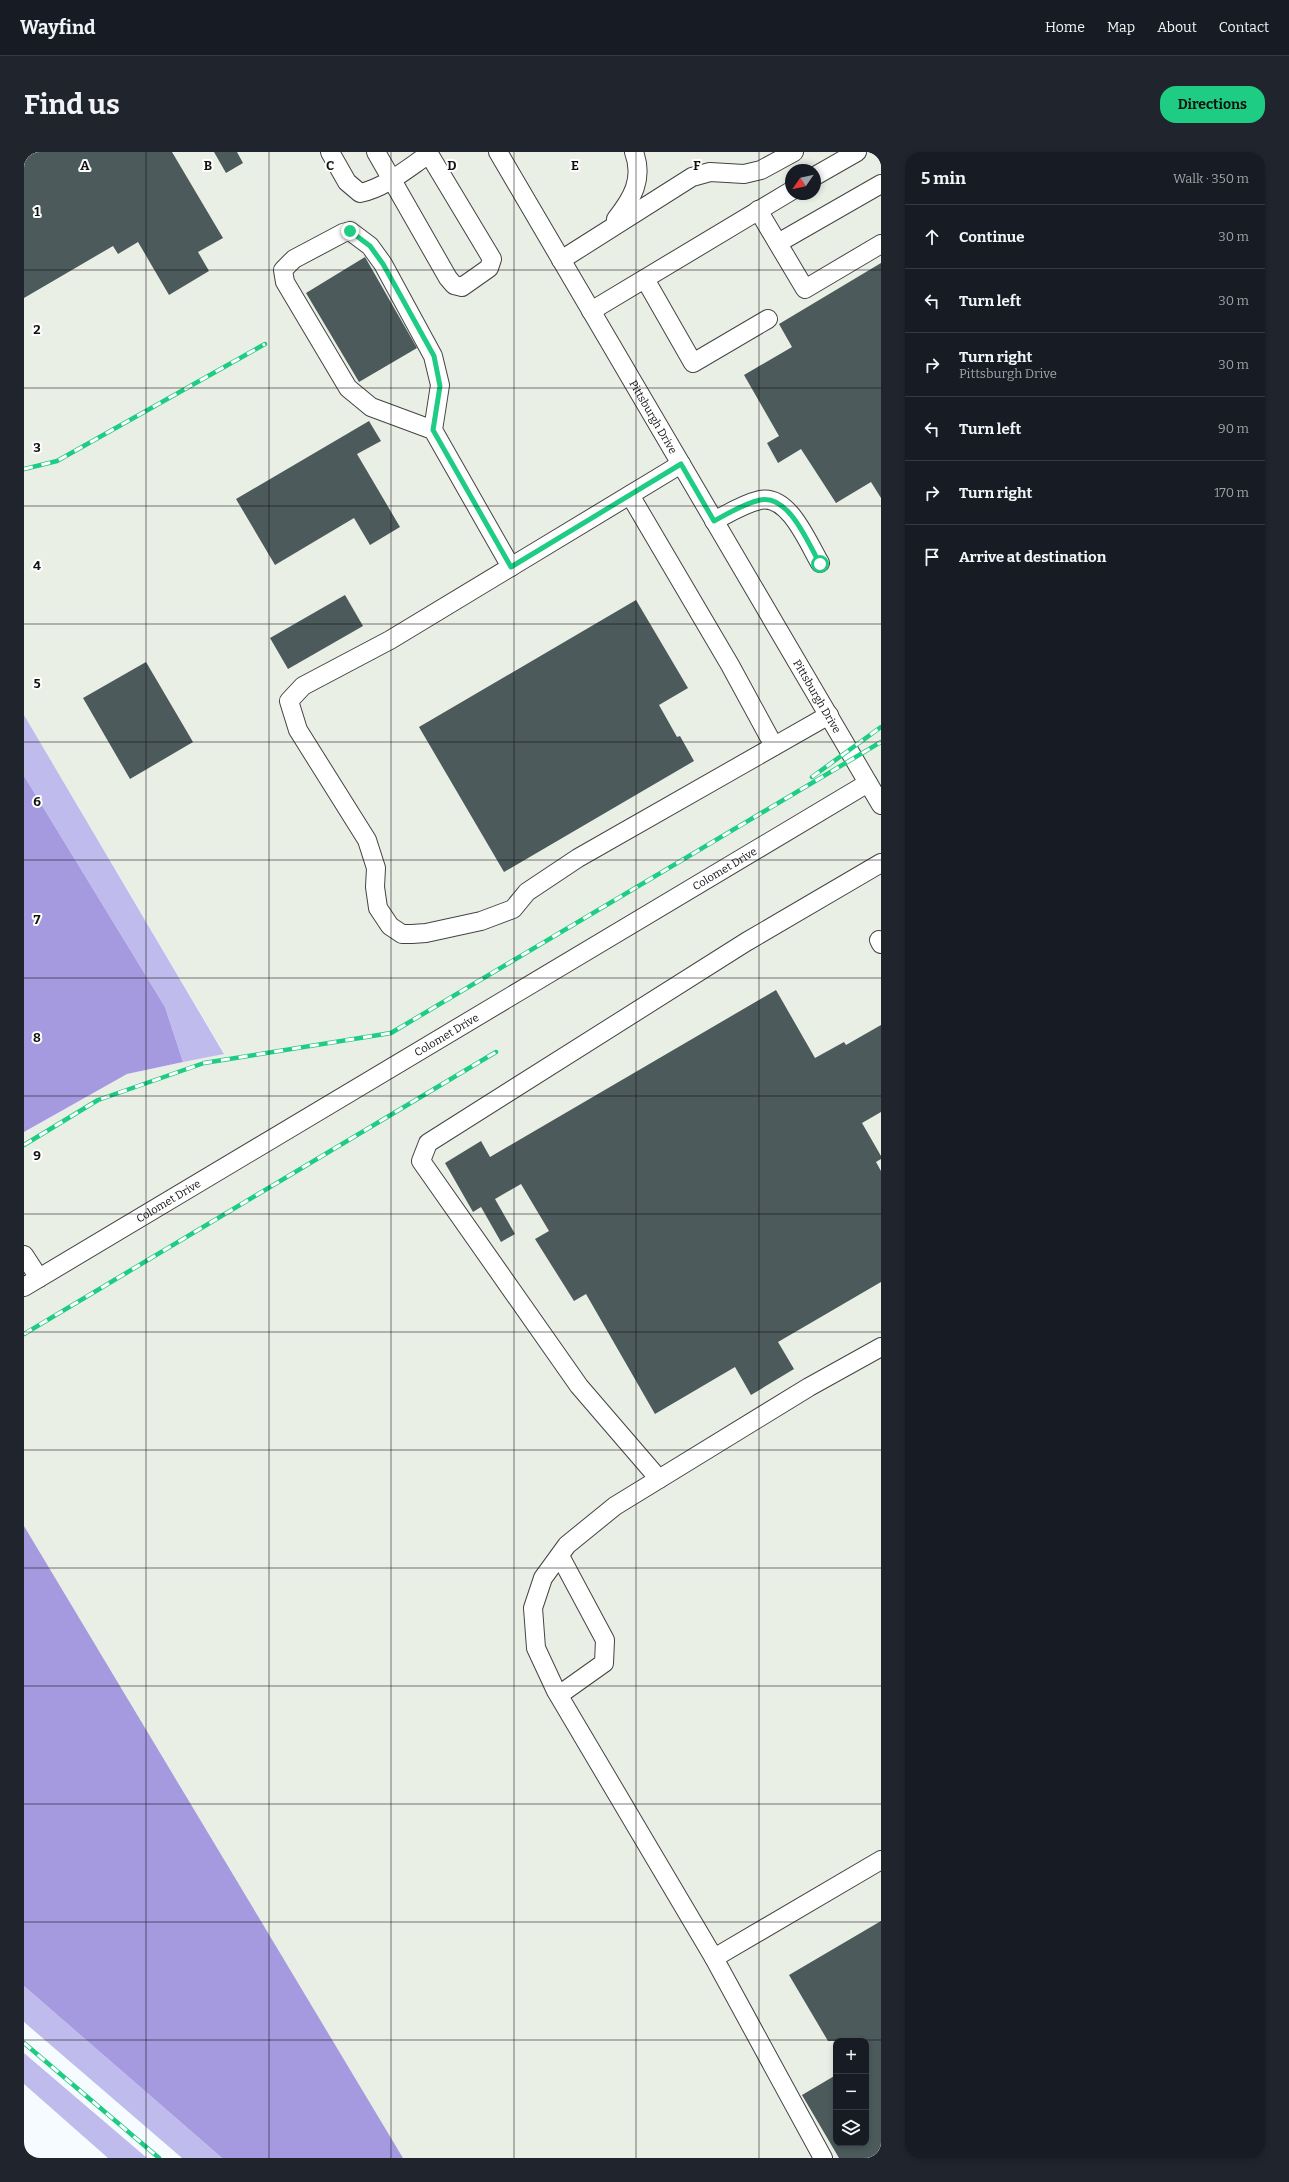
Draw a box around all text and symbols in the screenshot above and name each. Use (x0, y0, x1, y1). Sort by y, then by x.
text: Wayfind (20, 16, 96, 39)
text: Home (1045, 19, 1085, 36)
text: Map (1107, 19, 1135, 36)
text: About (1157, 19, 1197, 36)
text: Contact (1219, 19, 1269, 36)
button: Directions (1160, 86, 1265, 123)
text: Find us (24, 88, 120, 121)
text: A (80, 158, 90, 173)
text: B (204, 158, 212, 173)
text: C (326, 158, 334, 173)
text: D (447, 158, 457, 173)
text: E (571, 158, 579, 173)
text: F (693, 158, 701, 173)
north arrow (785, 164, 821, 200)
text: 5 min (921, 168, 966, 189)
text: Walk · 350 m (1173, 171, 1249, 186)
text: 1 (34, 204, 40, 219)
route end (341, 222, 359, 240)
icon: ahead (921, 226, 943, 248)
text: Continue (959, 228, 1025, 246)
text: 30 m (1218, 229, 1249, 244)
icon: left (921, 290, 943, 312)
text: Turn left (959, 292, 1021, 310)
text: 30 m (1218, 293, 1249, 308)
text: 2 (33, 322, 41, 337)
text: Turn right (959, 348, 1032, 366)
icon: right (921, 354, 943, 376)
text: 30 m (1218, 357, 1249, 372)
text: Pittsburgh Drive (959, 366, 1057, 381)
street label: Pittsburgh Drive (627, 378, 680, 456)
icon: left (921, 418, 943, 440)
text: Turn left (959, 420, 1021, 438)
text: 90 m (1218, 421, 1249, 436)
text: 3 (33, 440, 41, 455)
icon: right (921, 482, 943, 504)
text: Turn right (959, 484, 1032, 502)
text: 170 m (1214, 485, 1249, 500)
icon: arrive (921, 546, 943, 568)
text: Arrive at destination (959, 548, 1106, 566)
route start (811, 555, 829, 573)
text: 4 (33, 558, 41, 573)
street label: Pittsburgh Drive (791, 657, 844, 735)
text: 5 (33, 676, 41, 691)
text: 6 (33, 794, 41, 809)
street label: Colomet Drive (690, 844, 759, 893)
text: 7 (34, 912, 41, 927)
street label: Colomet Drive (412, 1011, 481, 1059)
text: 8 (33, 1030, 41, 1045)
text: 9 (33, 1148, 41, 1163)
street label: Colomet Drive (134, 1177, 203, 1225)
map controls (833, 2038, 869, 2146)
button: + (833, 2038, 869, 2074)
button: − (833, 2074, 869, 2110)
button: layers (833, 2110, 869, 2146)

